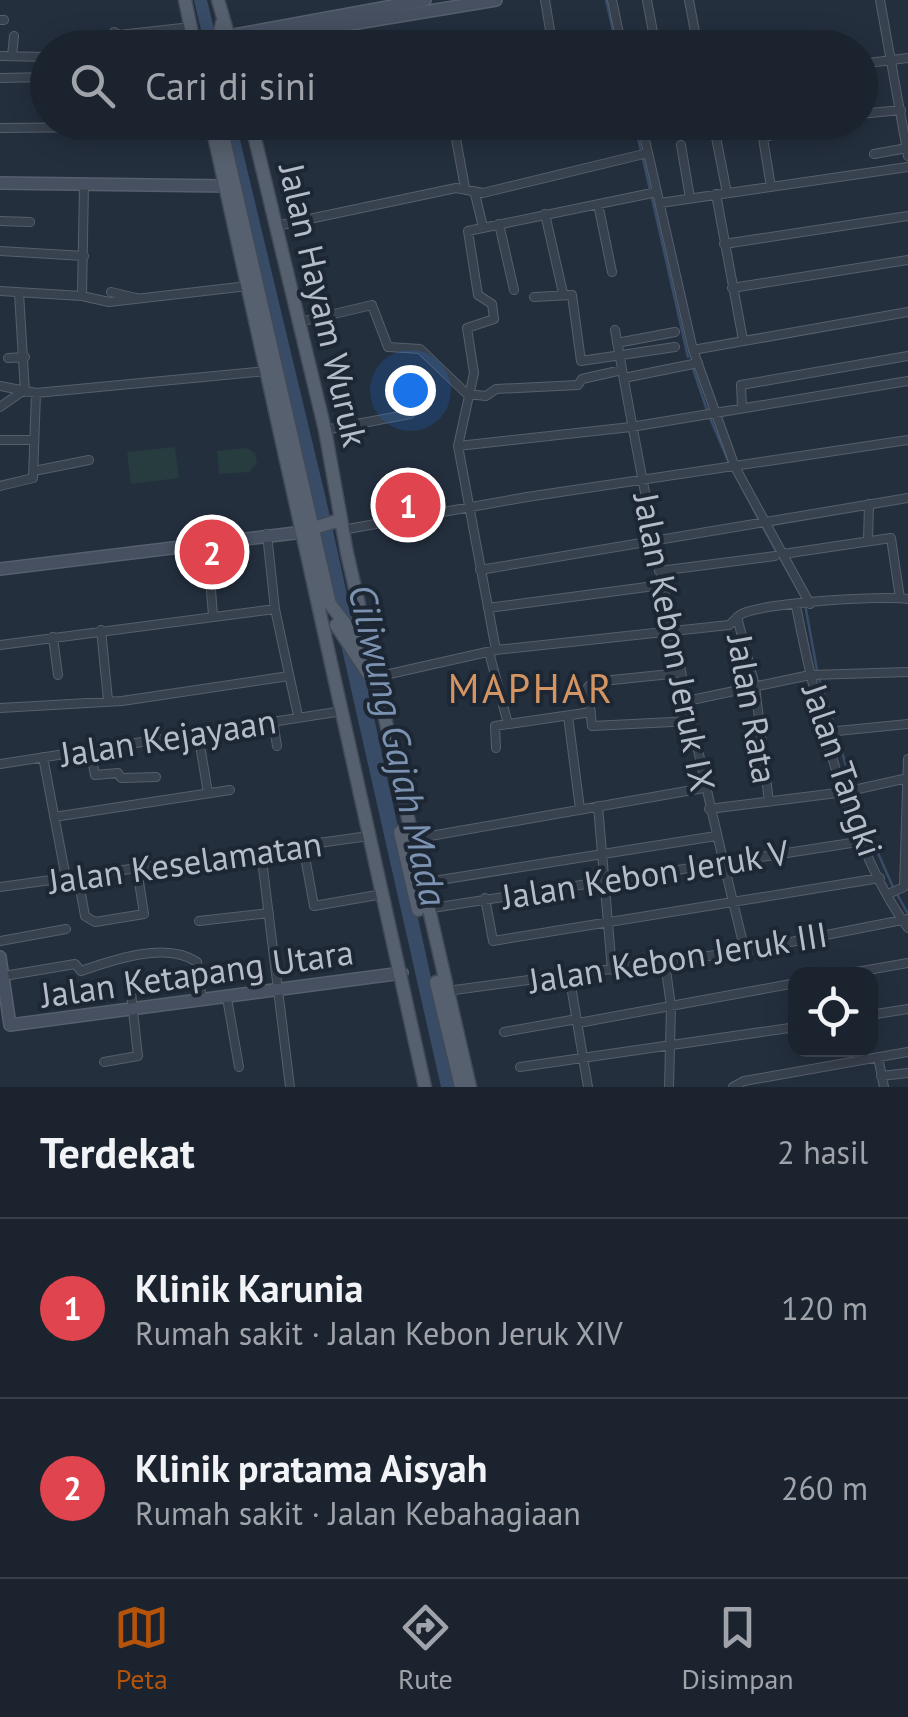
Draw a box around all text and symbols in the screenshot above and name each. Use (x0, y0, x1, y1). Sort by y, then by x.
search box (30, 30, 878, 140)
icon: search (65, 58, 120, 113)
text: Cari di sini (145, 61, 316, 110)
street label: Jalan Hayam Wuruk (269, 157, 379, 451)
your location (385, 365, 436, 416)
pin: 1 (376, 468, 440, 542)
street label: Jalan Kebon Jeruk IX (623, 487, 726, 795)
pin: 2 (180, 514, 244, 590)
water label: Ciliwung Gajah Mada (338, 580, 460, 911)
street label: Jalan Rata (717, 629, 789, 787)
district label: MAPHAR (448, 662, 614, 714)
street label: Jalan Tangki (791, 676, 894, 862)
street label: Jalan Kejayaan (55, 697, 279, 777)
street label: Jalan Keselamatan (44, 820, 325, 904)
street label: Jalan Kebon Jeruk V (496, 829, 792, 920)
street label: Jalan Kebon Jeruk III (524, 911, 831, 1004)
street label: Jalan Ketapang Utara (36, 928, 356, 1018)
map controls (788, 967, 878, 1057)
button: locate (788, 967, 878, 1057)
text: Terdekat (40, 1125, 195, 1180)
text: 2 hasil (777, 1131, 868, 1173)
text: Klinik Karunia (135, 1263, 363, 1312)
text: 1 (63, 1287, 82, 1329)
text: 120 m (781, 1287, 868, 1329)
text: Rumah sakit · Jalan Kebon Jeruk XIV (135, 1312, 623, 1354)
text: Klinik pratama Aisyah (135, 1443, 487, 1492)
text: 2 (63, 1467, 82, 1509)
text: 260 m (781, 1467, 868, 1509)
text: Rumah sakit · Jalan Kebahagiaan (135, 1492, 581, 1534)
tab: Peta (114, 1600, 169, 1697)
tab: Rute (398, 1600, 453, 1697)
tab: Disimpan (681, 1600, 794, 1697)

